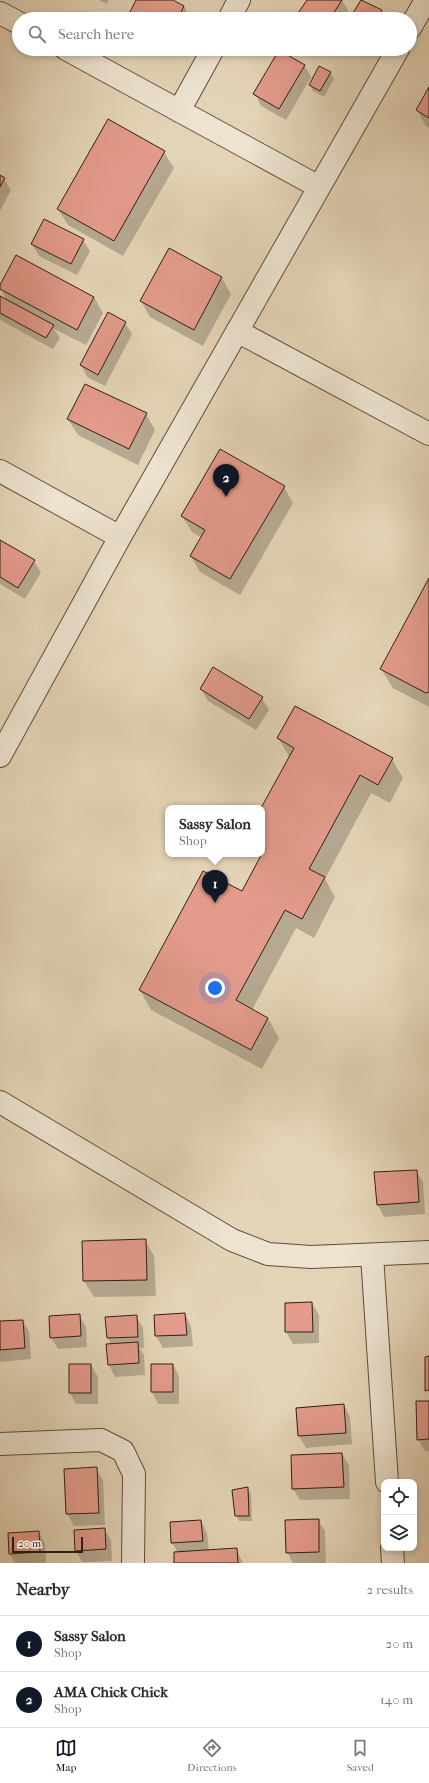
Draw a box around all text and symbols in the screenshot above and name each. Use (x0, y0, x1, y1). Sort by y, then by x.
search box (12, 12, 417, 56)
icon: search (26, 23, 48, 45)
text: Search here (58, 25, 134, 43)
pin: 2 (213, 464, 239, 497)
popup (165, 805, 265, 857)
text: Sassy Salon (179, 815, 251, 833)
text: Shop (179, 833, 207, 848)
pin: 1 (202, 870, 228, 903)
your location (205, 978, 225, 998)
map controls (381, 1479, 417, 1551)
button: locate (381, 1479, 417, 1515)
button: layers (381, 1515, 417, 1551)
scale bar (12, 1535, 83, 1554)
text: 20 m (18, 1537, 41, 1550)
text: Nearby (16, 1579, 70, 1599)
text: 2 results (367, 1582, 413, 1597)
text: Sassy Salon (54, 1627, 126, 1645)
text: 1 (27, 1636, 31, 1651)
text: 20 m (386, 1636, 413, 1651)
text: Shop (54, 1645, 82, 1660)
text: AMA Chick Chick (54, 1683, 168, 1701)
text: 2 (26, 1692, 32, 1707)
text: 140 m (380, 1692, 413, 1707)
text: Shop (54, 1701, 82, 1716)
tab: Map (55, 1737, 77, 1774)
tab: Directions (187, 1737, 237, 1774)
tab: Saved (347, 1737, 374, 1774)

